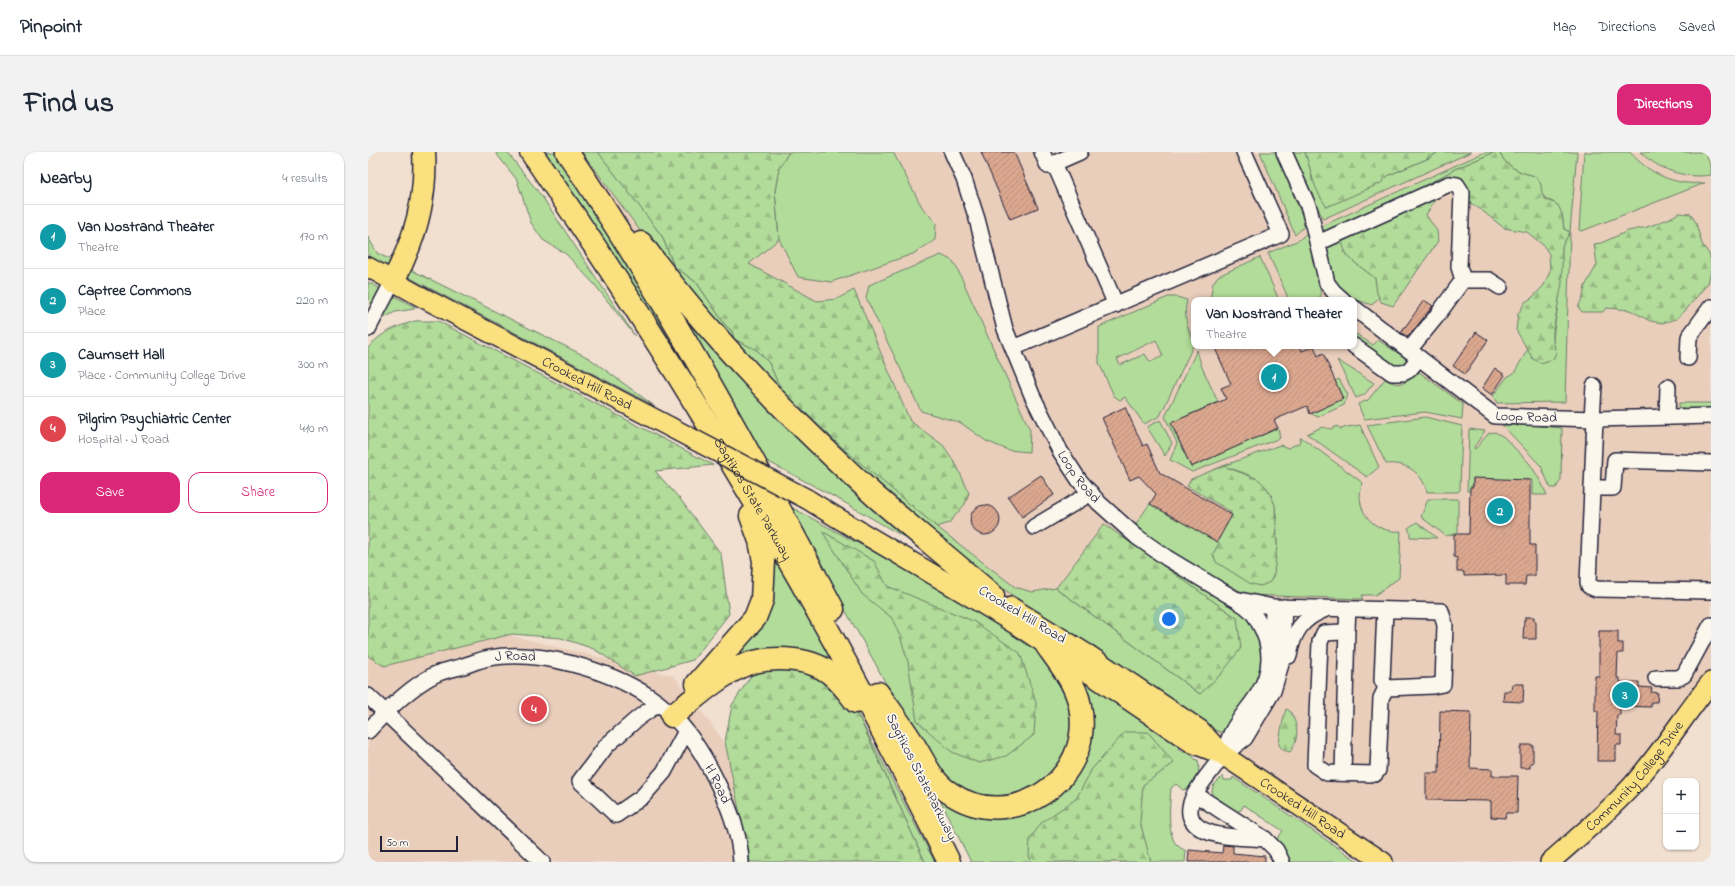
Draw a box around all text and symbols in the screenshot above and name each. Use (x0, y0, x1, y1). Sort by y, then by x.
text: Pinpoint (20, 14, 82, 41)
text: Map (1553, 17, 1576, 38)
text: Directions (1598, 17, 1656, 38)
text: Saved (1678, 17, 1715, 38)
text: Find us (24, 84, 114, 125)
button: Directions (1617, 84, 1711, 125)
text: Nearby (40, 166, 92, 191)
text: 4 results (282, 169, 328, 188)
text: Van Nostrand Theater (78, 216, 214, 238)
text: 1 (51, 227, 55, 246)
text: 170 m (300, 227, 328, 246)
text: Theatre (78, 238, 119, 257)
text: Captree Commons (78, 280, 192, 302)
text: 2 (50, 291, 56, 310)
text: 220 m (296, 291, 328, 310)
popup (1191, 297, 1357, 349)
text: Place (78, 302, 106, 321)
text: Van Nostrand Theater (1206, 303, 1342, 325)
text: Theatre (1206, 325, 1247, 344)
text: Caumsett Hall (78, 344, 165, 366)
street label: Crooked Hill Road (538, 351, 636, 416)
text: 3 (50, 355, 56, 374)
text: 300 m (298, 355, 328, 374)
pin: 1 (1261, 362, 1287, 392)
text: Place · Community College Drive (78, 366, 246, 385)
street label: Loop Road (1495, 406, 1557, 428)
text: Pilgrim Psychiatric Center (78, 408, 231, 430)
text: 4 (50, 419, 56, 438)
text: 410 m (300, 419, 328, 438)
text: Hospital · J Road (78, 430, 169, 449)
street label: Sagtikos State Parkway (708, 434, 797, 565)
street label: Loop Road (1052, 446, 1105, 508)
button: Save (40, 472, 180, 513)
button: Share (188, 472, 328, 513)
pin: 2 (1487, 496, 1513, 526)
street label: Crooked Hill Road (974, 580, 1070, 650)
your location (1159, 609, 1179, 629)
street label: J Road (494, 645, 537, 668)
pin: 3 (1612, 680, 1638, 710)
pin: 4 (521, 694, 547, 724)
street label: Sagtikos State Parkway (879, 710, 962, 845)
street label: Community College Drive (1581, 716, 1689, 836)
street label: H Road (699, 760, 736, 807)
street label: Crooked Hill Road (1256, 772, 1350, 845)
map controls (1663, 778, 1699, 850)
button: + (1663, 778, 1699, 814)
button: − (1663, 814, 1699, 850)
scale bar (380, 834, 458, 853)
text: 50 m (386, 835, 408, 851)

